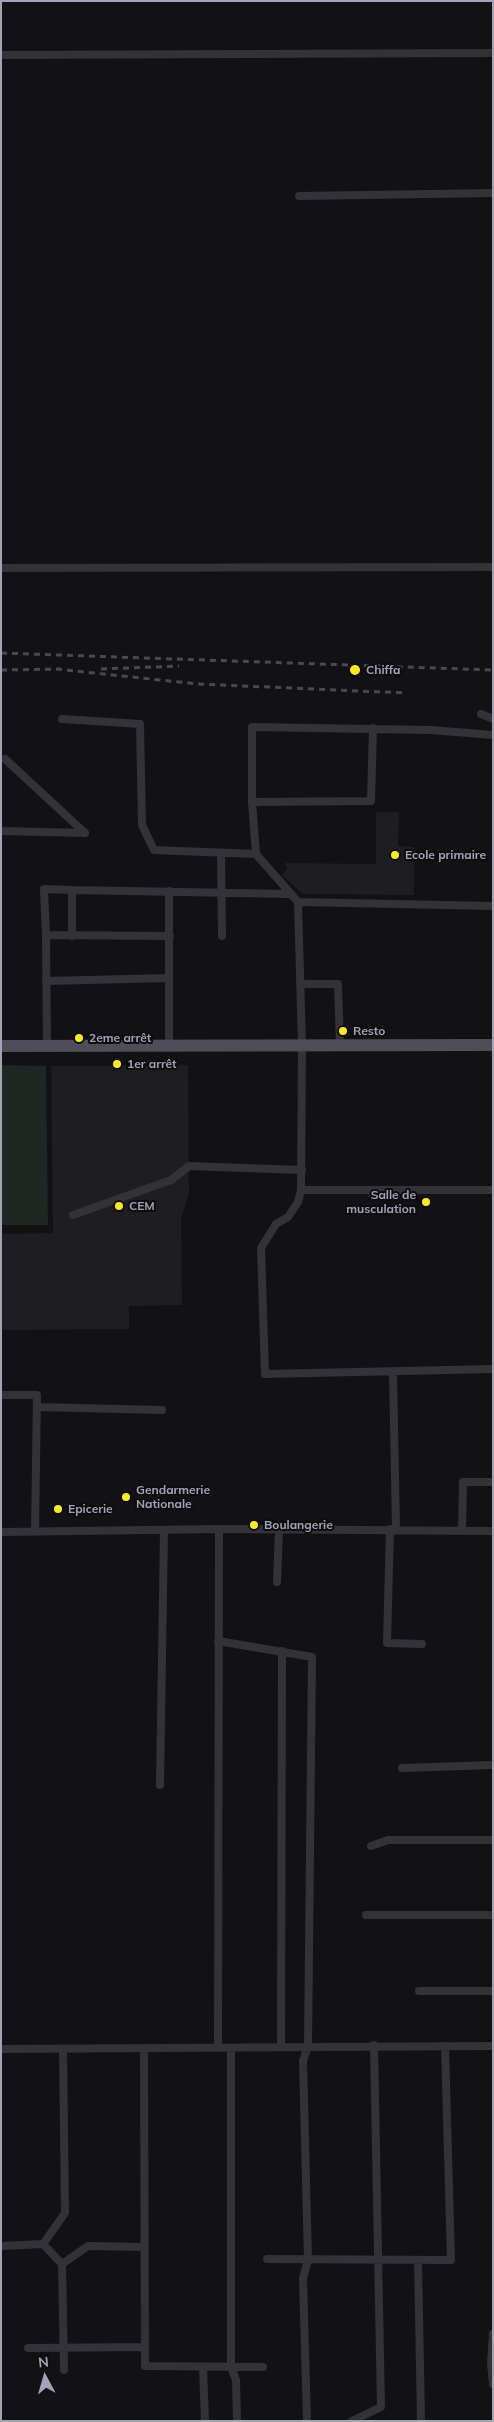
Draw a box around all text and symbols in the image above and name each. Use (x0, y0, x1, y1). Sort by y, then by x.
marker: Chiffa (348, 663, 362, 677)
place label: Chiffa (366, 663, 401, 677)
place label: Ecole primaire (405, 848, 486, 862)
marker: Ecole primaire (389, 849, 401, 861)
place label: Resto (353, 1024, 385, 1038)
marker: Resto (337, 1025, 349, 1037)
place label: 2eme arrêt (89, 1031, 151, 1045)
marker: 2eme arrêt (73, 1032, 85, 1044)
place label: 1er arrêt (127, 1057, 177, 1071)
marker: 1er arrêt (111, 1058, 123, 1070)
place label: Salle de musculation (346, 1188, 416, 1216)
marker: Salle de musculation (420, 1196, 432, 1208)
place label: CEM (129, 1199, 155, 1213)
marker: CEM (113, 1200, 125, 1212)
place label: Gendarmerie Nationale (136, 1483, 210, 1511)
marker: Gendarmerie Nationale (120, 1491, 132, 1503)
place label: Epicerie (68, 1502, 113, 1516)
marker: Epicerie (52, 1503, 64, 1515)
place label: Boulangerie (264, 1518, 333, 1532)
marker: Boulangerie (248, 1519, 260, 1531)
north arrow (20, 2352, 70, 2402)
text: N (37, 2353, 50, 2372)

